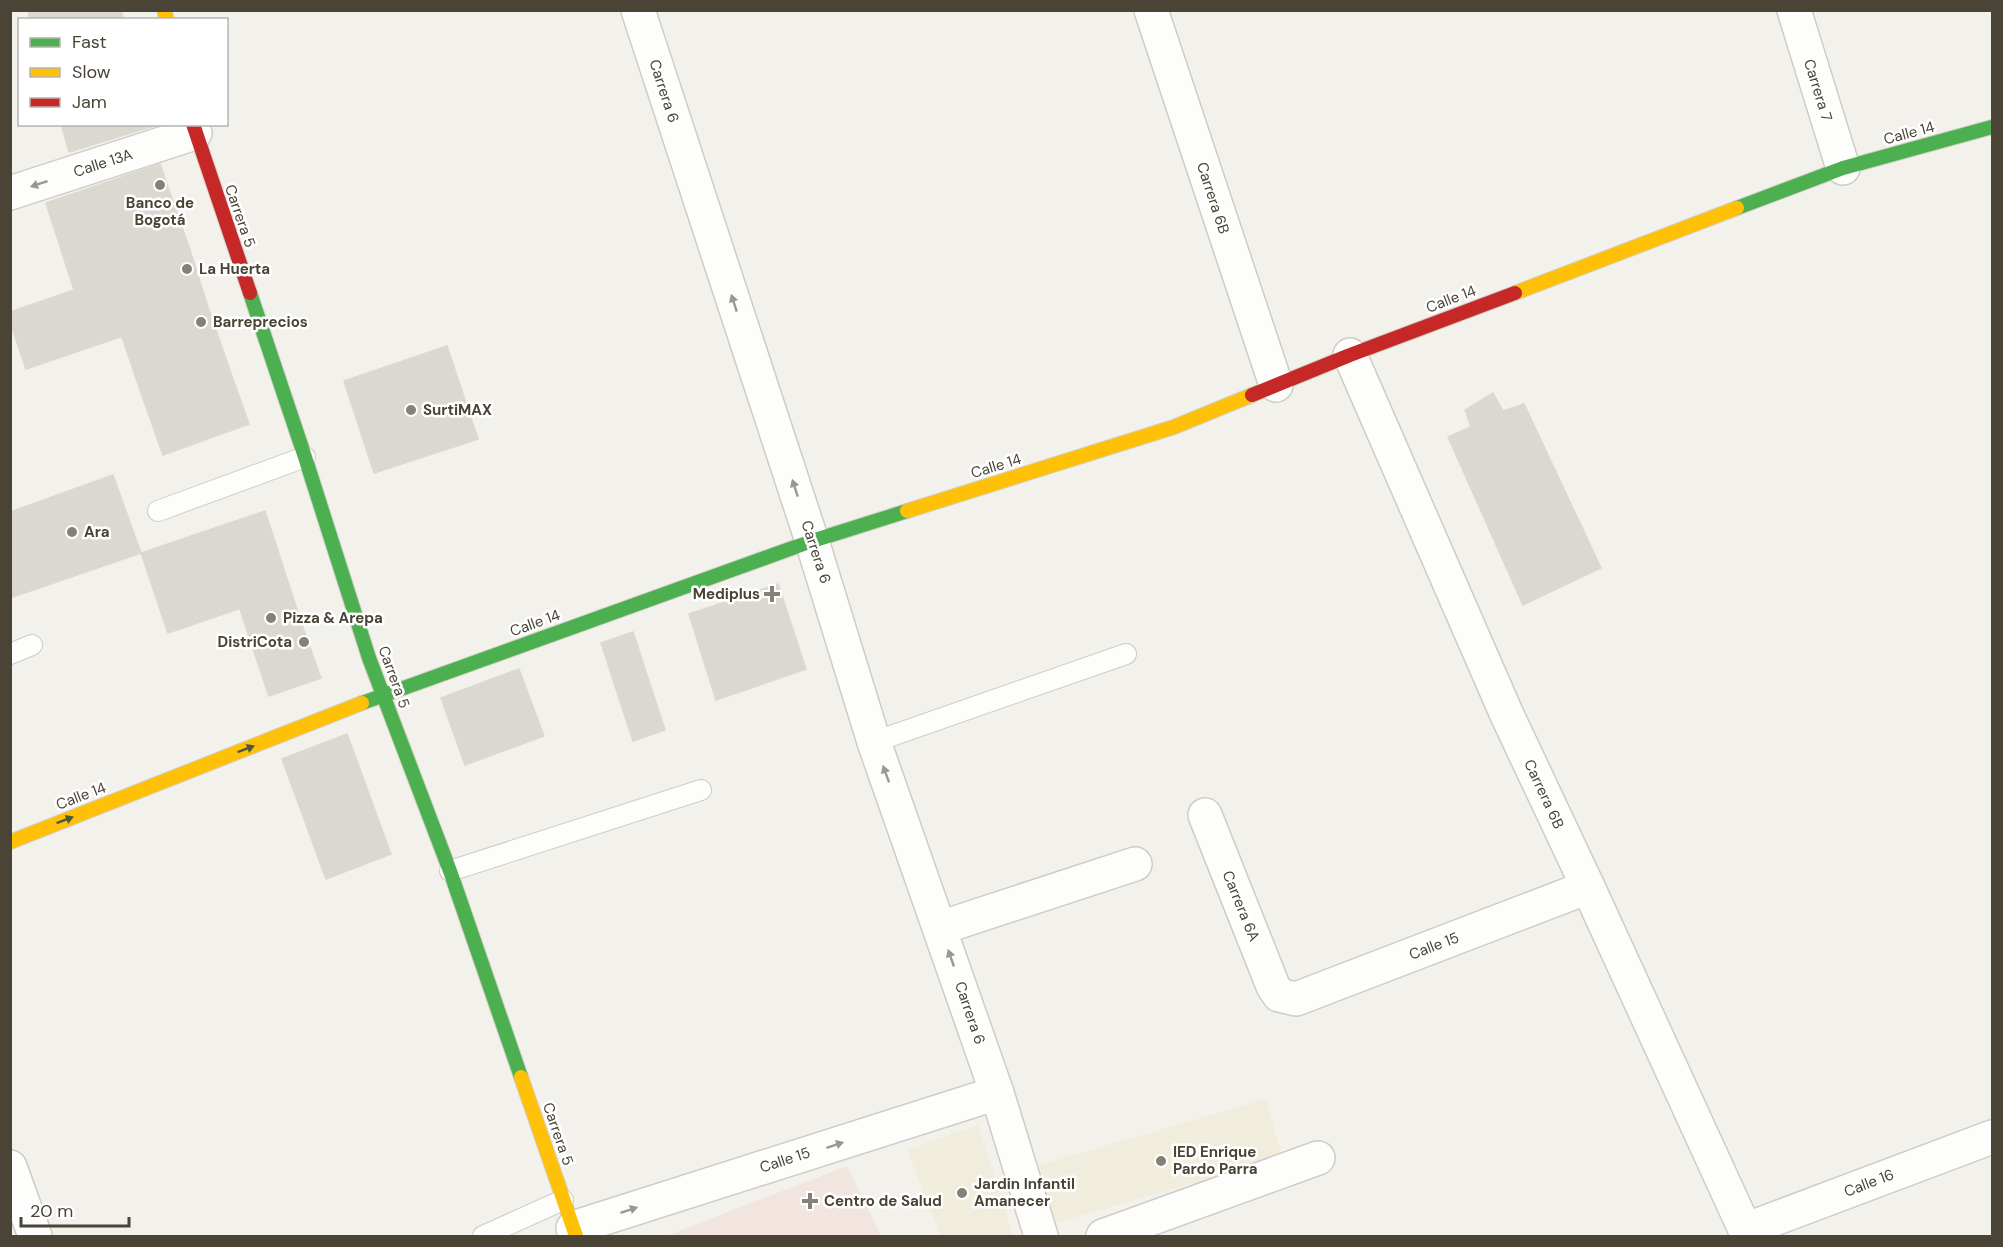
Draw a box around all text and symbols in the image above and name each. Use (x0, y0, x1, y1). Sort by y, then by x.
legend (18, 18, 228, 126)
text: Fast (72, 30, 107, 54)
street label: Carrera 7 (1799, 56, 1837, 124)
street label: Carrera 6 (644, 57, 684, 125)
text: Slow (72, 60, 111, 84)
text: Jam (72, 90, 107, 114)
street label: Calle 14 (1881, 117, 1937, 149)
street label: Calle 13A (71, 144, 135, 182)
street label: Carrera 6B (1192, 160, 1234, 236)
marker: Banco de Bogotá (153, 178, 167, 192)
one-way arrow (30, 179, 48, 189)
street label: Carrera 5 (220, 182, 260, 250)
place label: Banco de Bogotá (126, 193, 194, 230)
place label: La Huerta (199, 259, 270, 279)
marker: La Huerta (180, 262, 194, 276)
street label: Calle 14 (1423, 280, 1479, 318)
one-way arrow (729, 294, 738, 312)
place label: Barreprecios (213, 312, 308, 332)
marker: Barreprecios (194, 315, 208, 329)
place label: SurtiMAX (423, 400, 492, 420)
marker: SurtiMAX (404, 403, 418, 417)
street label: Calle 14 (968, 449, 1024, 483)
one-way arrow (790, 479, 799, 497)
street label: Carrera 6 (796, 518, 836, 586)
place label: Ara (84, 522, 110, 542)
marker: Ara (65, 525, 79, 539)
place label: Mediplus (693, 584, 760, 604)
marker: Mediplus (765, 587, 779, 601)
street label: Calle 14 (507, 605, 563, 641)
place label: Pizza & Arepa (283, 608, 383, 628)
marker: Pizza & Arepa (264, 611, 278, 625)
place label: DistriCota (218, 632, 292, 652)
marker: DistriCota (297, 635, 311, 649)
street label: Carrera 5 (373, 643, 415, 711)
one-way arrow (238, 744, 256, 754)
street label: Carrera 6B (1519, 756, 1569, 832)
one-way arrow (880, 765, 890, 783)
street label: Calle 14 (53, 777, 109, 815)
one-way arrow (56, 815, 74, 824)
street label: Carrera 6A (1218, 868, 1264, 944)
street label: Calle 15 (1406, 927, 1462, 965)
one-way arrow (945, 949, 955, 967)
street label: Carrera 6 (950, 979, 990, 1047)
street label: Carrera 5 (538, 1100, 578, 1168)
one-way arrow (826, 1139, 844, 1149)
street label: Calle 15 (757, 1142, 813, 1178)
place label: IED Enrique Pardo Parra (1173, 1142, 1258, 1179)
marker: IED Enrique Pardo Parra (1154, 1154, 1168, 1168)
street label: Calle 16 (1841, 1164, 1897, 1202)
place label: Jardin Infantil Amanecer (974, 1174, 1075, 1211)
marker: Jardin Infantil Amanecer (955, 1186, 969, 1200)
scale bar (21, 1190, 129, 1228)
place label: Centro de Salud (824, 1191, 942, 1211)
marker: Centro de Salud (801, 1192, 819, 1210)
text: 20 m (30, 1199, 73, 1223)
one-way arrow (620, 1205, 638, 1214)

